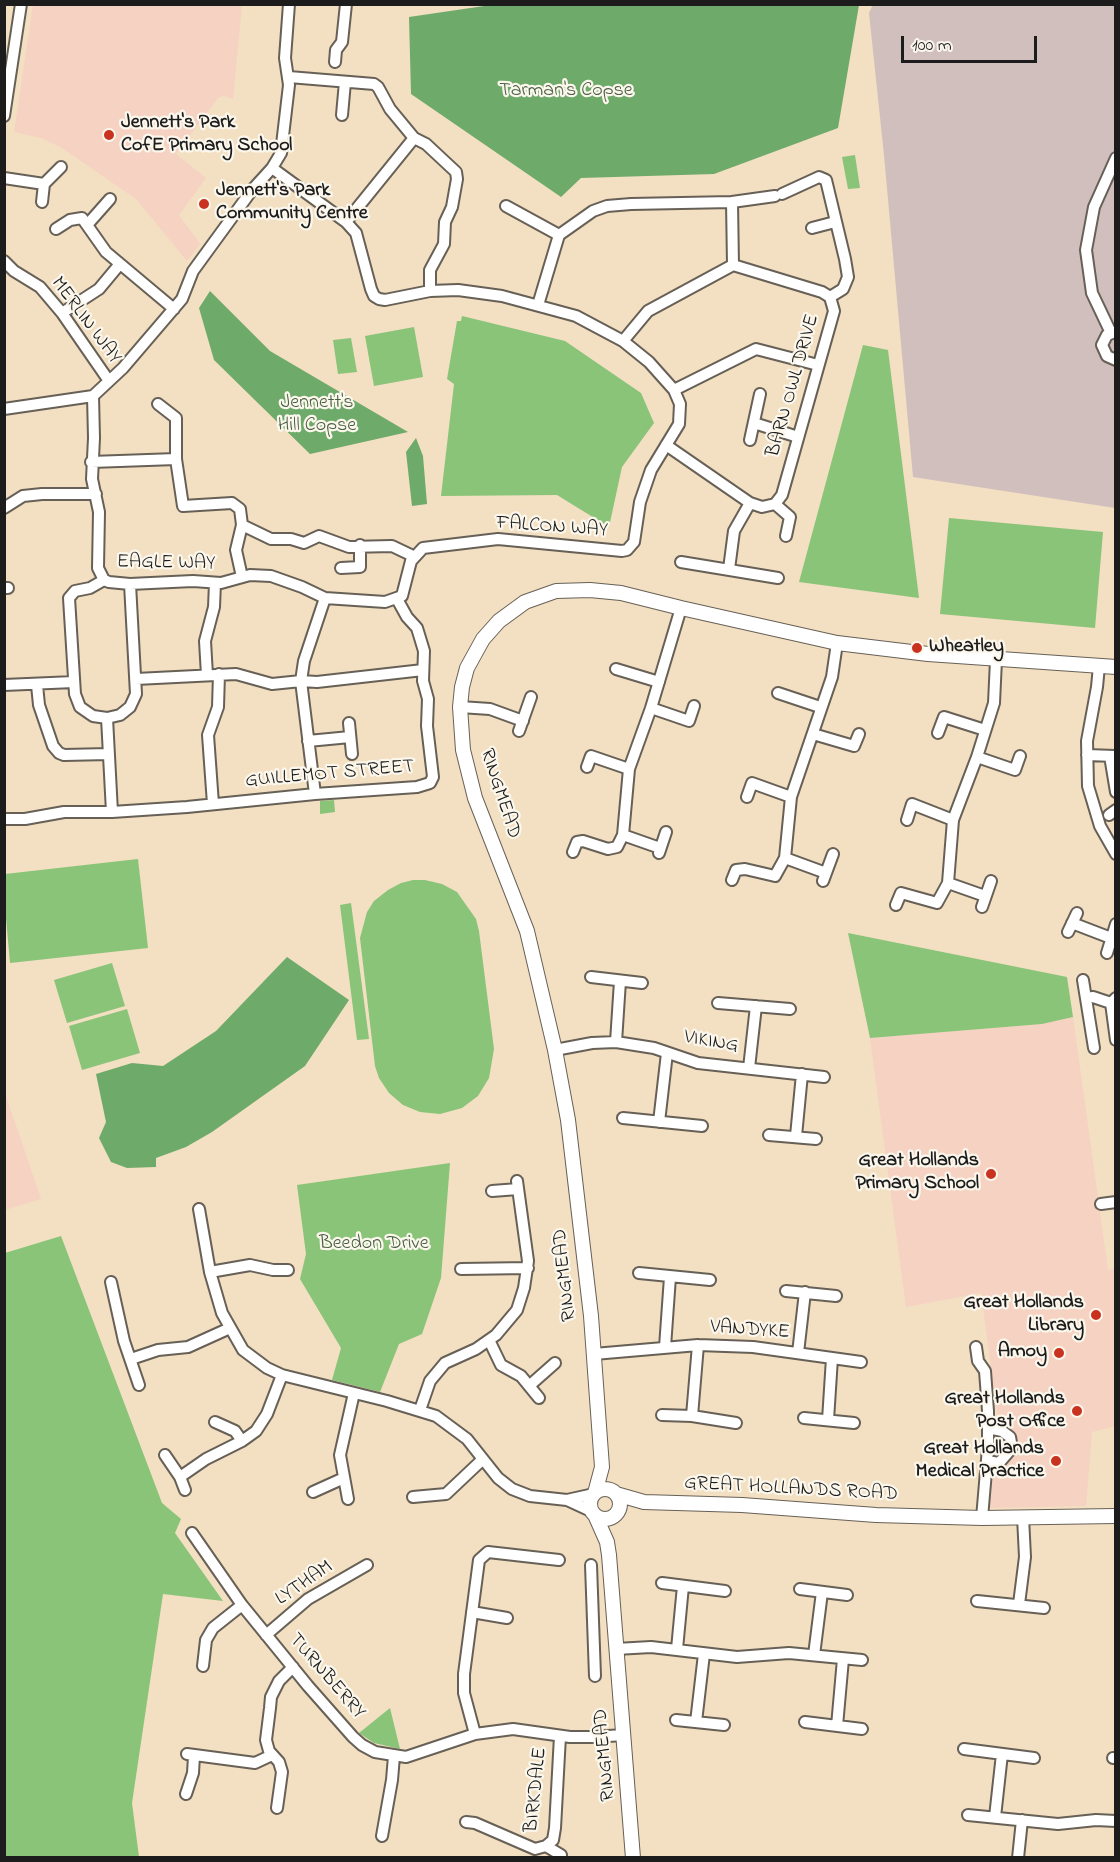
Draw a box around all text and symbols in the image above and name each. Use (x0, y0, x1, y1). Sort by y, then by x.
scale bar (904, 24, 1040, 62)
text: 100 m (912, 33, 952, 59)
park label: Tarman's Copse (499, 80, 633, 104)
place label: Jennett's Park CofE Primary School (121, 112, 292, 159)
marker: Jennett's Park CofE Primary School (102, 128, 116, 142)
place label: Jennett's Park Community Centre (216, 180, 368, 227)
marker: Jennett's Park Community Centre (197, 197, 211, 211)
street label: MERLIN WAY (44, 273, 126, 369)
street label: BARN OWL DRIVE (762, 312, 826, 460)
park label: Jennett's Hill Copse (278, 392, 356, 439)
street label: FALCON WAY (495, 512, 609, 544)
street label: EAGLE WAY (117, 551, 215, 577)
place label: Wheatley (929, 636, 1004, 660)
marker: Wheatley (910, 641, 924, 655)
street label: RINGMEAD (473, 746, 525, 842)
street label: GUILLEMOT STREET (244, 756, 416, 794)
street label: VIKING (682, 1026, 740, 1060)
place label: Great Hollands Primary School (855, 1150, 979, 1197)
marker: Great Hollands Primary School (984, 1167, 998, 1181)
street label: RINGMEAD (549, 1227, 583, 1323)
park label: Beedon Drive (319, 1233, 429, 1257)
place label: Great Hollands Library (964, 1292, 1084, 1339)
marker: Great Hollands Library (1089, 1308, 1103, 1322)
street label: VANDYKE (710, 1316, 790, 1346)
place label: Amoy (998, 1341, 1047, 1365)
marker: Amoy (1052, 1346, 1066, 1360)
place label: Great Hollands Post Office (945, 1388, 1065, 1435)
marker: Great Hollands Post Office (1070, 1404, 1084, 1418)
place label: Great Hollands Medical Practice (916, 1438, 1044, 1485)
marker: Great Hollands Medical Practice (1049, 1454, 1063, 1468)
street label: GREAT HOLLANDS ROAD (684, 1472, 898, 1508)
street label: LYTHAM (272, 1556, 338, 1612)
street label: TURNBERRY (282, 1629, 370, 1725)
street label: RINGMEAD (590, 1708, 622, 1802)
street label: BIRKDALE (521, 1746, 553, 1834)

